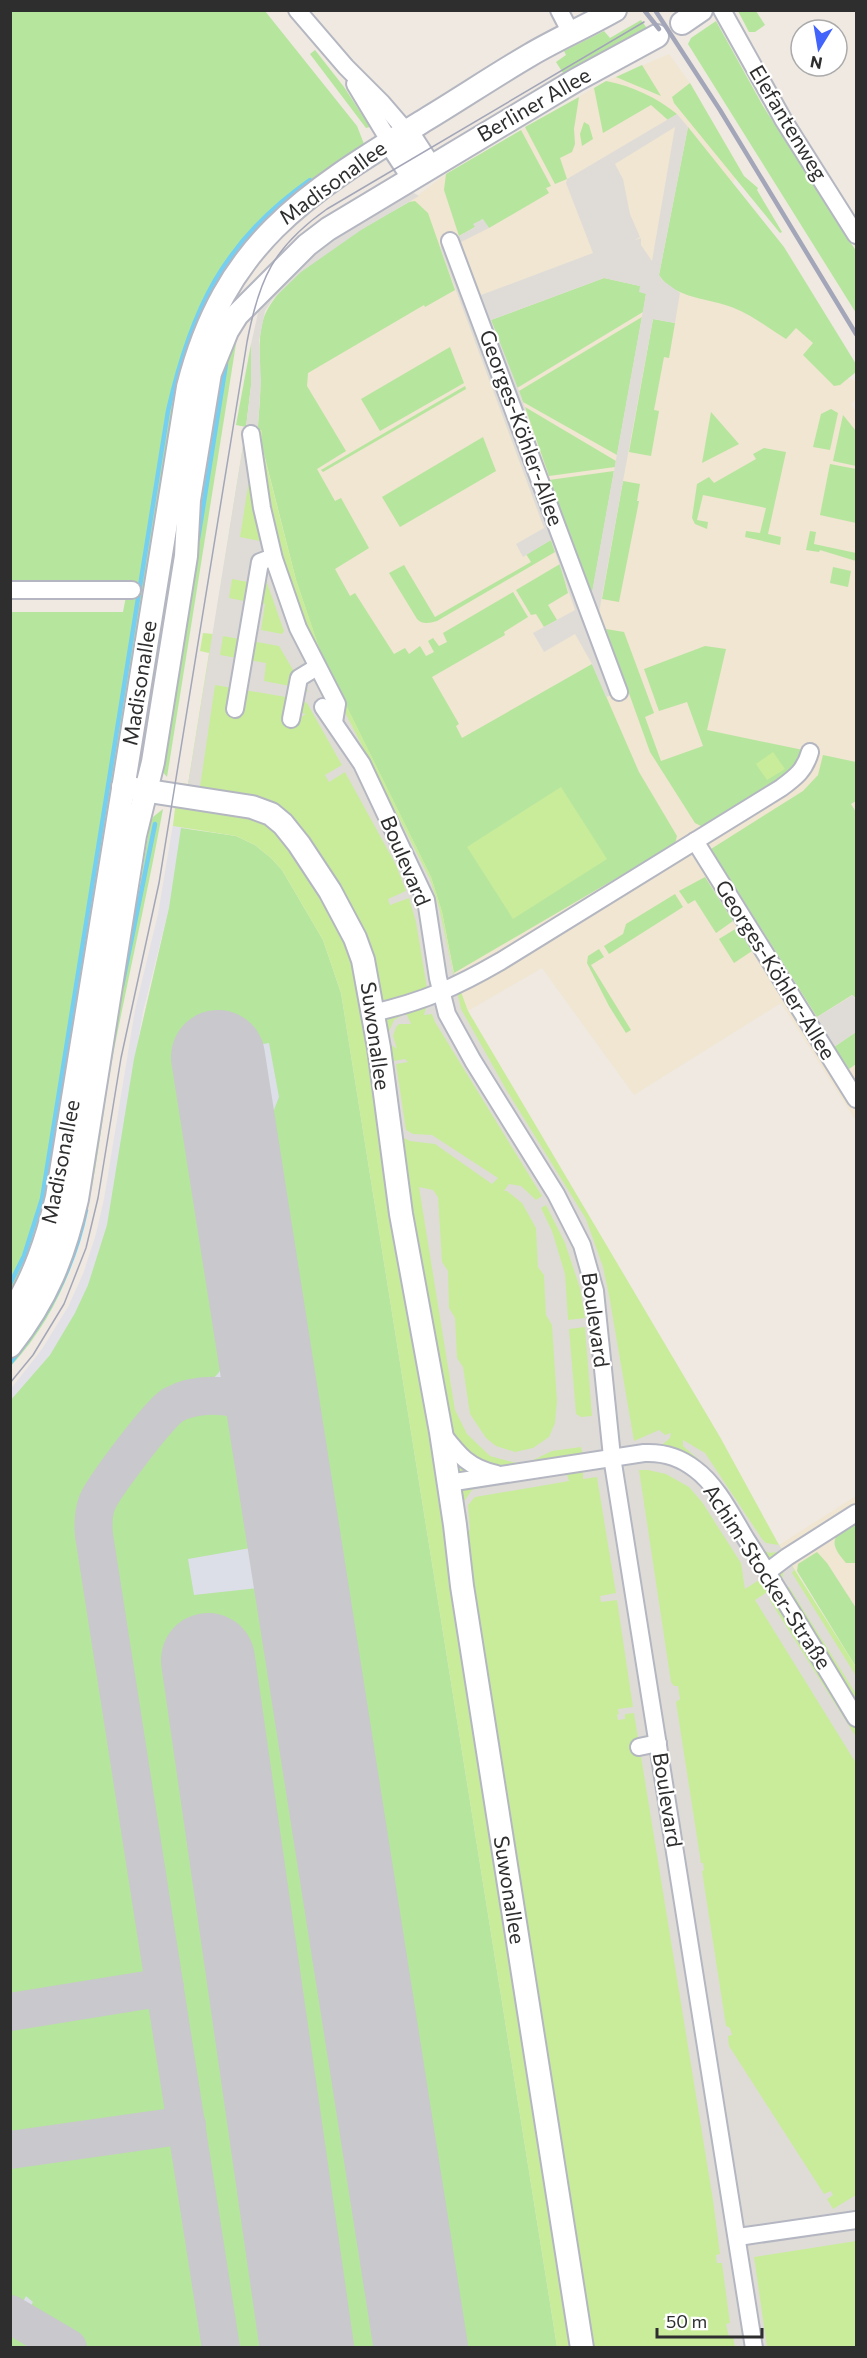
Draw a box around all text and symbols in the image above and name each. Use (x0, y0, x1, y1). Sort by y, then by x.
north arrow (789, 18, 849, 78)
text: N (808, 53, 824, 74)
street label: Elefantenweg (745, 60, 833, 184)
street label: Berliner Allee (472, 61, 594, 146)
street label: Madisonallee (274, 135, 391, 229)
street label: Georges-Köhler-Allee (475, 326, 569, 529)
street label: Madisonallee (116, 618, 161, 747)
street label: Boulevard (376, 811, 437, 909)
street label: Georges-Köhler-Allee (711, 875, 842, 1063)
street label: Suwonallee (357, 980, 396, 1091)
street label: Madisonallee (35, 1097, 84, 1226)
street label: Boulevard (577, 1271, 616, 1369)
street label: Achim-Stocker-Straße (699, 1479, 837, 1673)
street label: Boulevard (649, 1751, 688, 1849)
street label: Suwonallee (490, 1834, 531, 1945)
scale bar (657, 2301, 762, 2339)
text: 50 m (666, 2310, 707, 2332)

